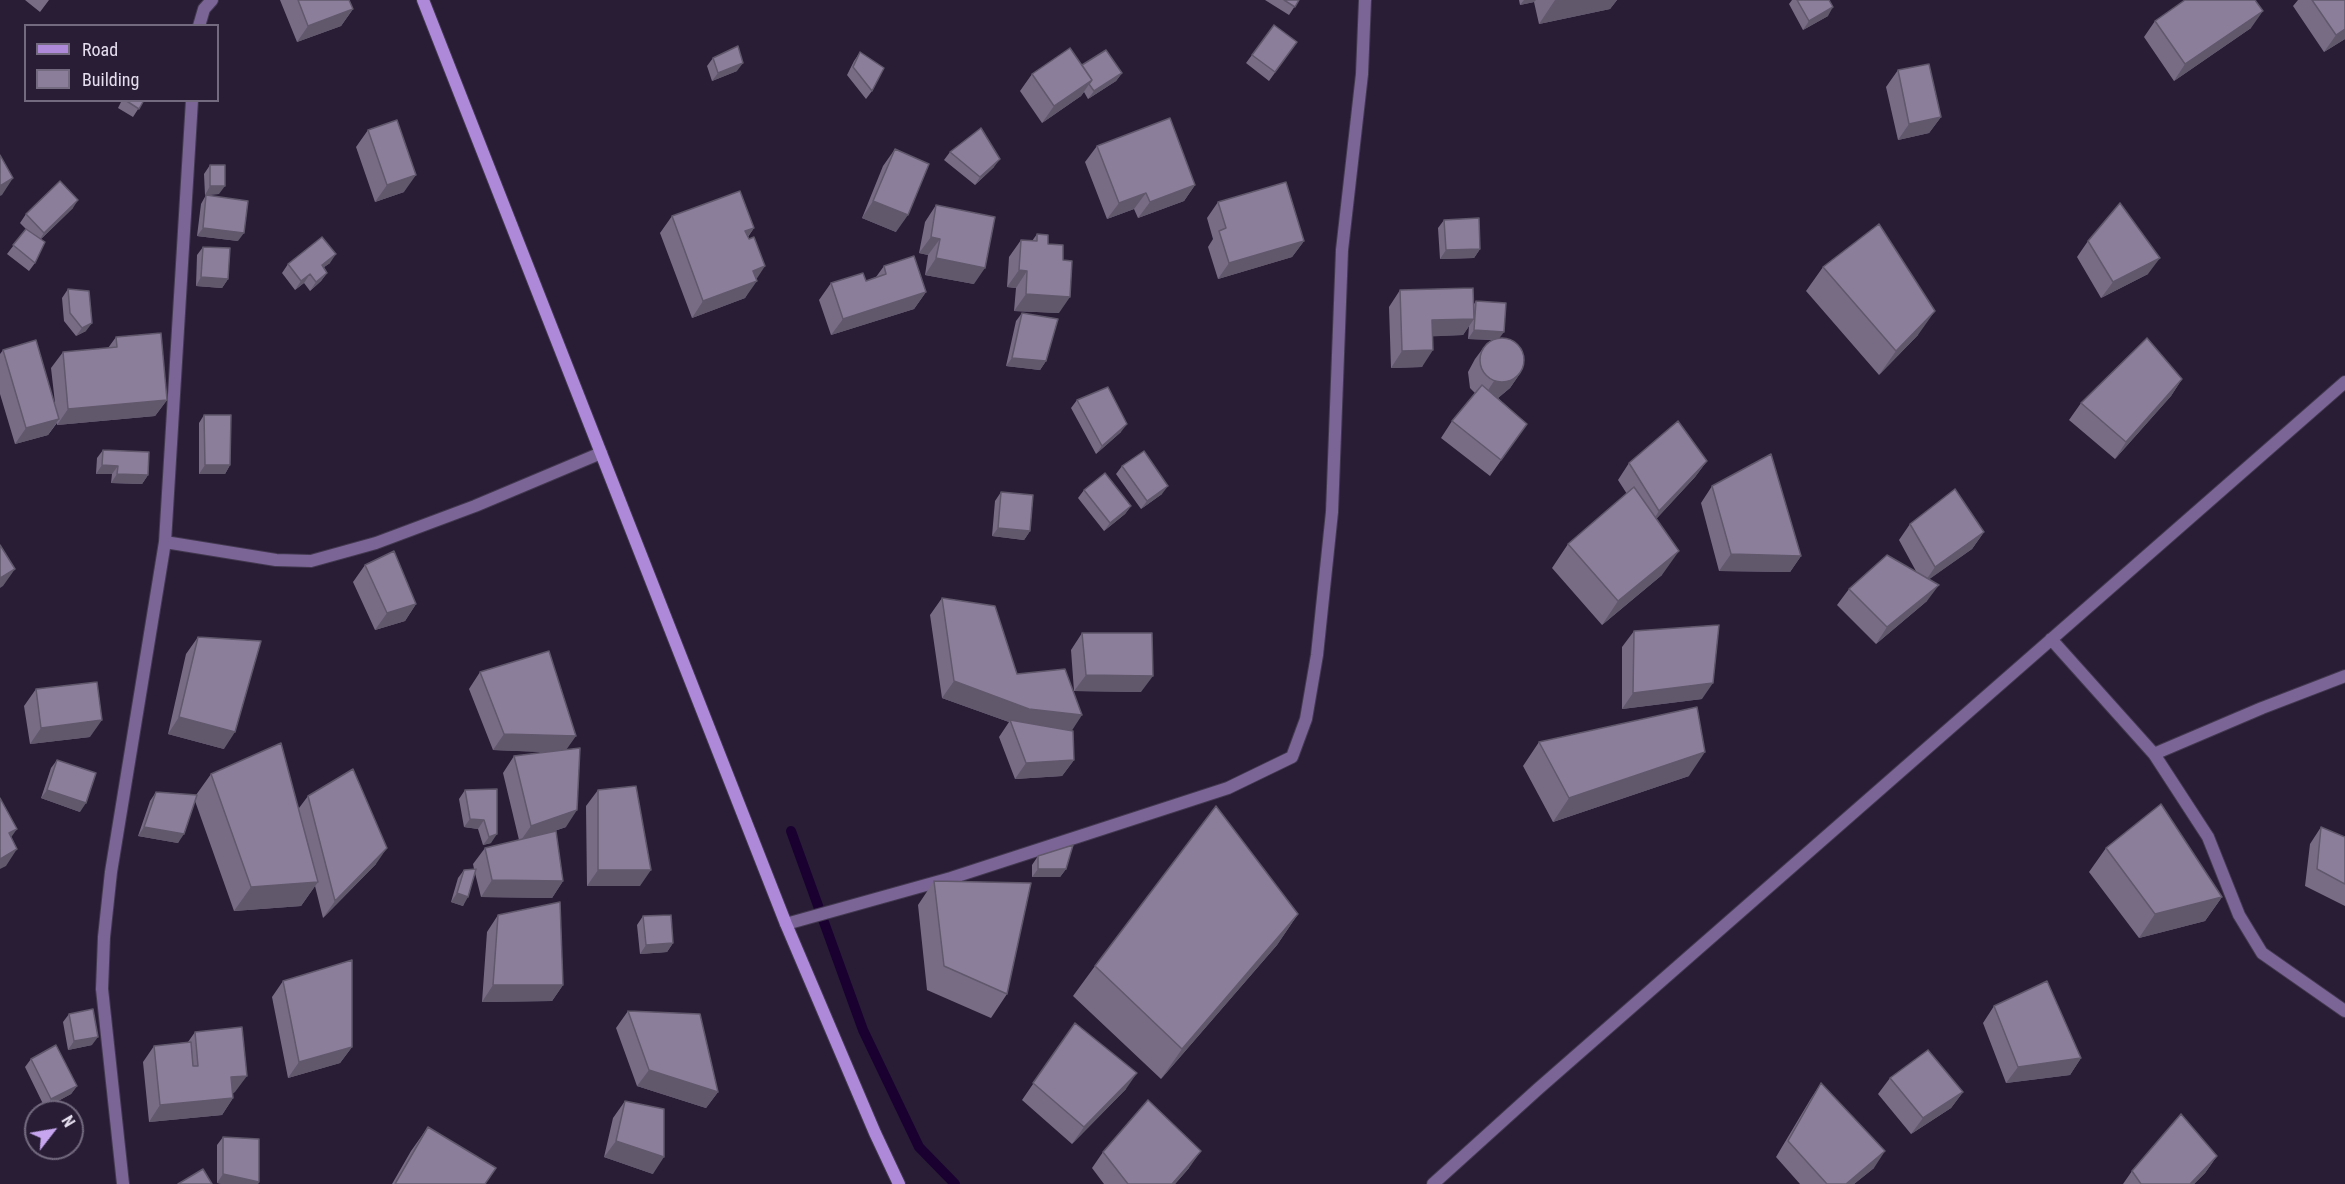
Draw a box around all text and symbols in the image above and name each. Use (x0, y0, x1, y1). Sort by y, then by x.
legend (24, 24, 219, 102)
text: Road (82, 39, 118, 60)
text: Building (82, 69, 139, 90)
north arrow (24, 1100, 84, 1160)
text: N (57, 1112, 79, 1131)

